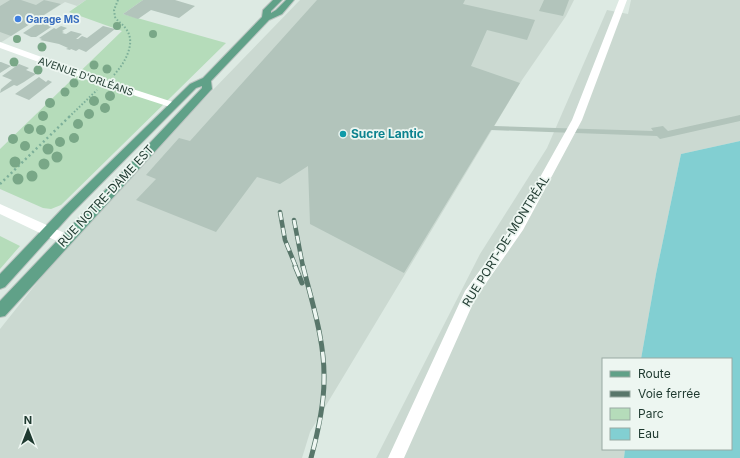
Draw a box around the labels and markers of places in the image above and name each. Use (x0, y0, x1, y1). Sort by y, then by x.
place label: Garage MS (26, 13, 80, 26)
marker: Garage MS (13, 14, 23, 24)
place label: Sucre Lantic (351, 126, 424, 141)
marker: Sucre Lantic (338, 129, 348, 139)

